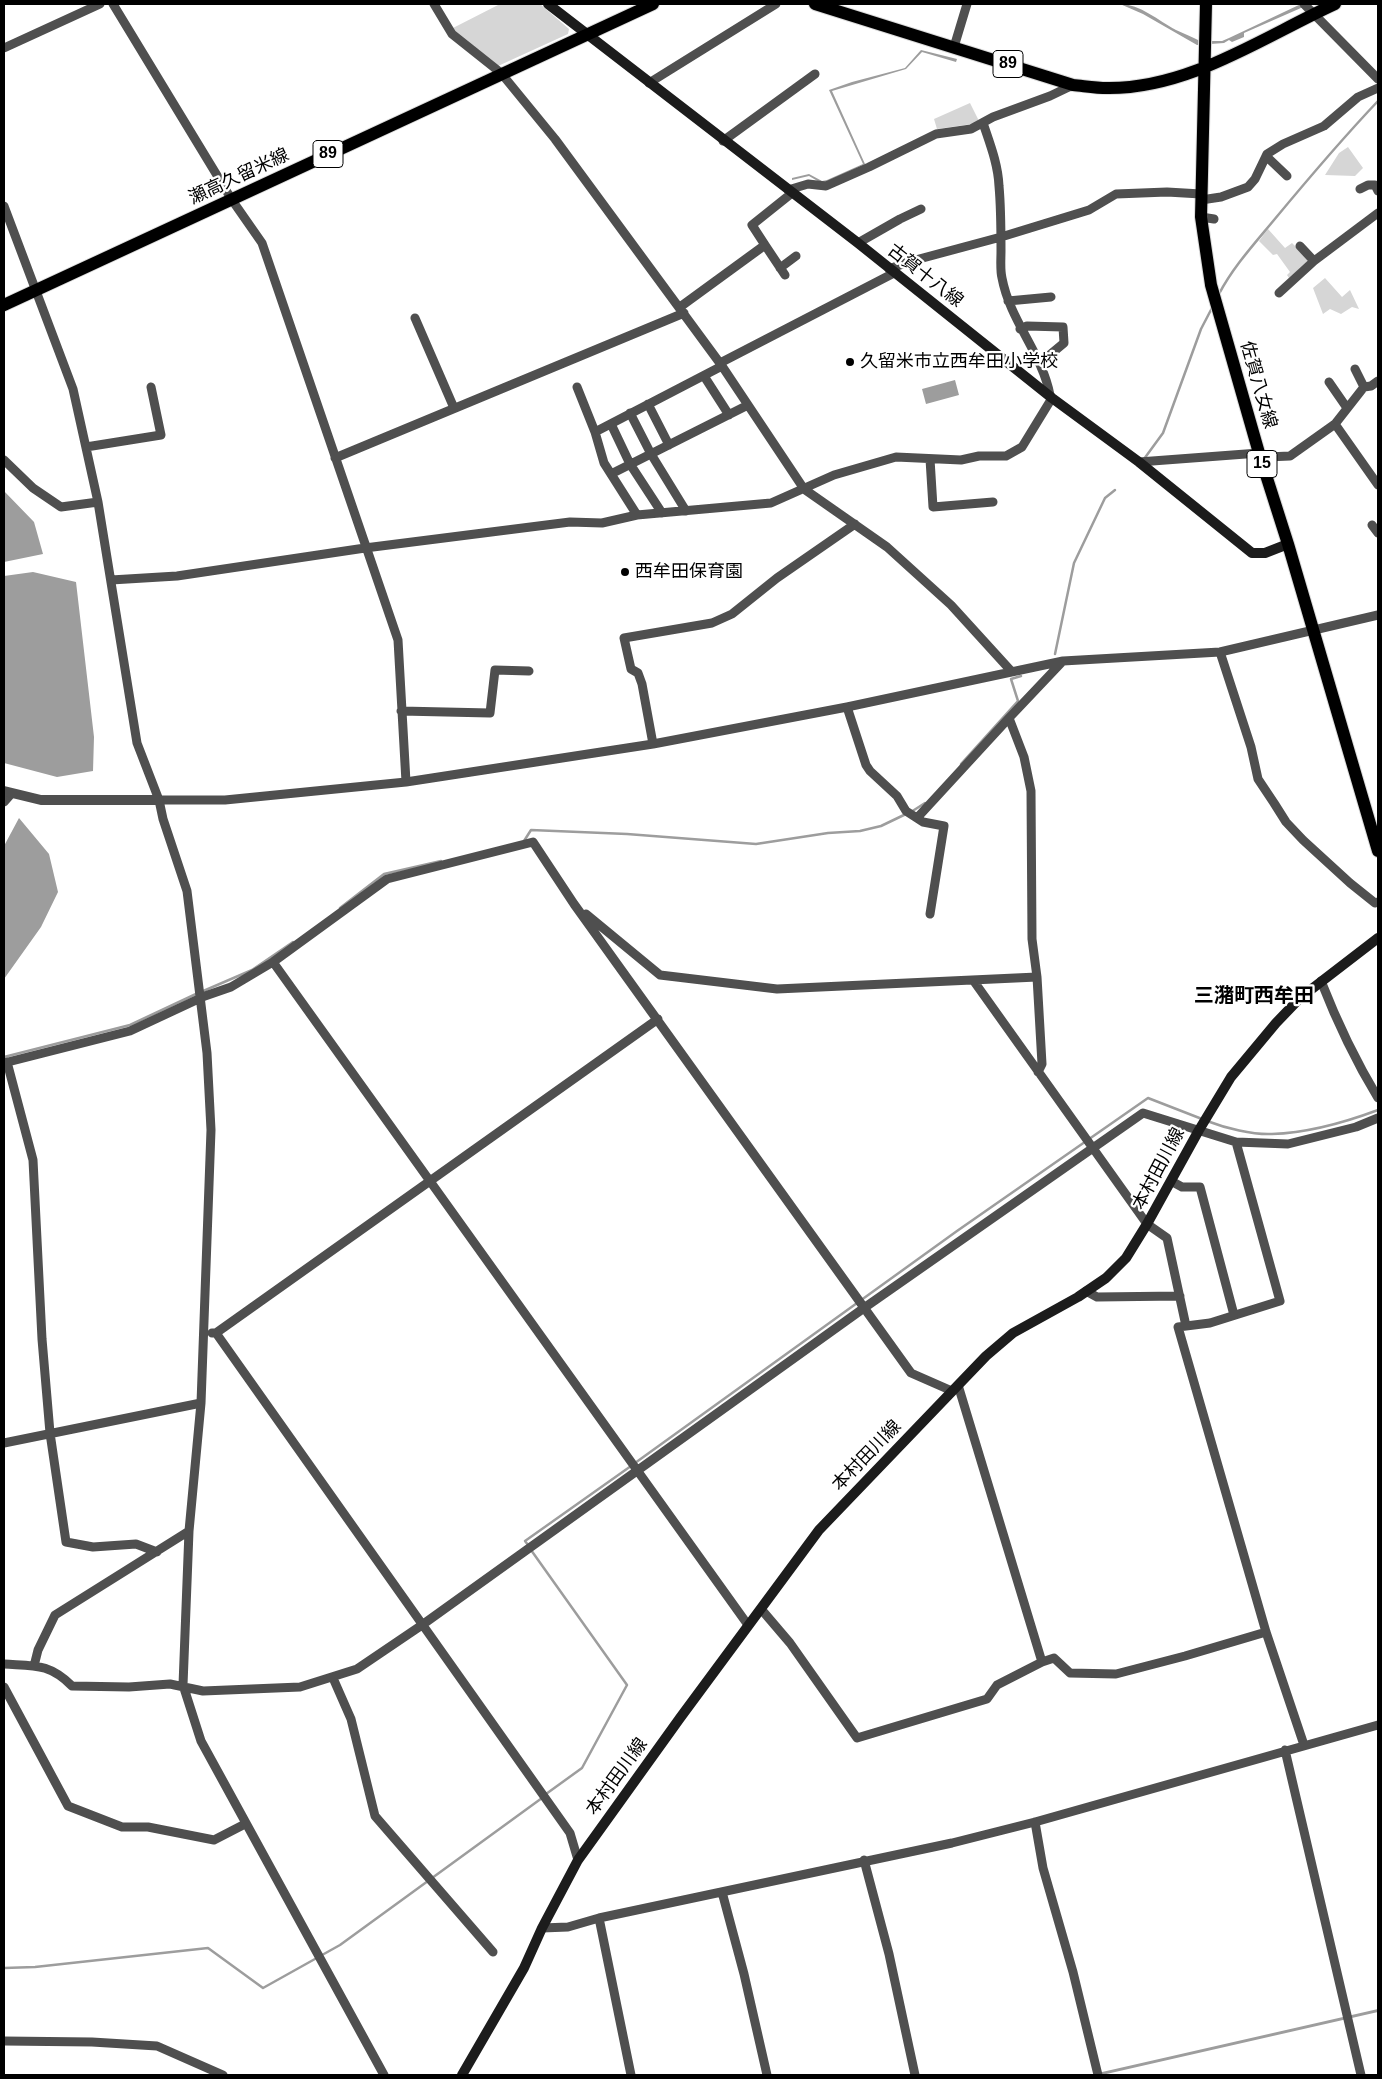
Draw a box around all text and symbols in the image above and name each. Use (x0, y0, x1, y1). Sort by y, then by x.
road number: 89 (993, 51, 1023, 78)
road number: 89 (313, 140, 343, 168)
street label: 瀬高久留米線 (185, 144, 293, 210)
street label: 古賀十八線 (883, 240, 967, 312)
street label: 佐賀八女線 (1235, 339, 1281, 431)
place label: 久留米市立西牟田小学校 (860, 351, 1058, 373)
marker: 久留米市立西牟田小学校 (844, 356, 856, 368)
road number: 15 (1247, 450, 1277, 478)
place label: 西牟田保育園 (635, 561, 743, 583)
marker: 西牟田保育園 (619, 566, 631, 578)
district label: 三潴町西牟田 (1194, 984, 1314, 1008)
street label: 本村田川線 (1128, 1124, 1190, 1214)
street label: 本村田川線 (828, 1416, 906, 1496)
street label: 本村田川線 (582, 1734, 652, 1820)

